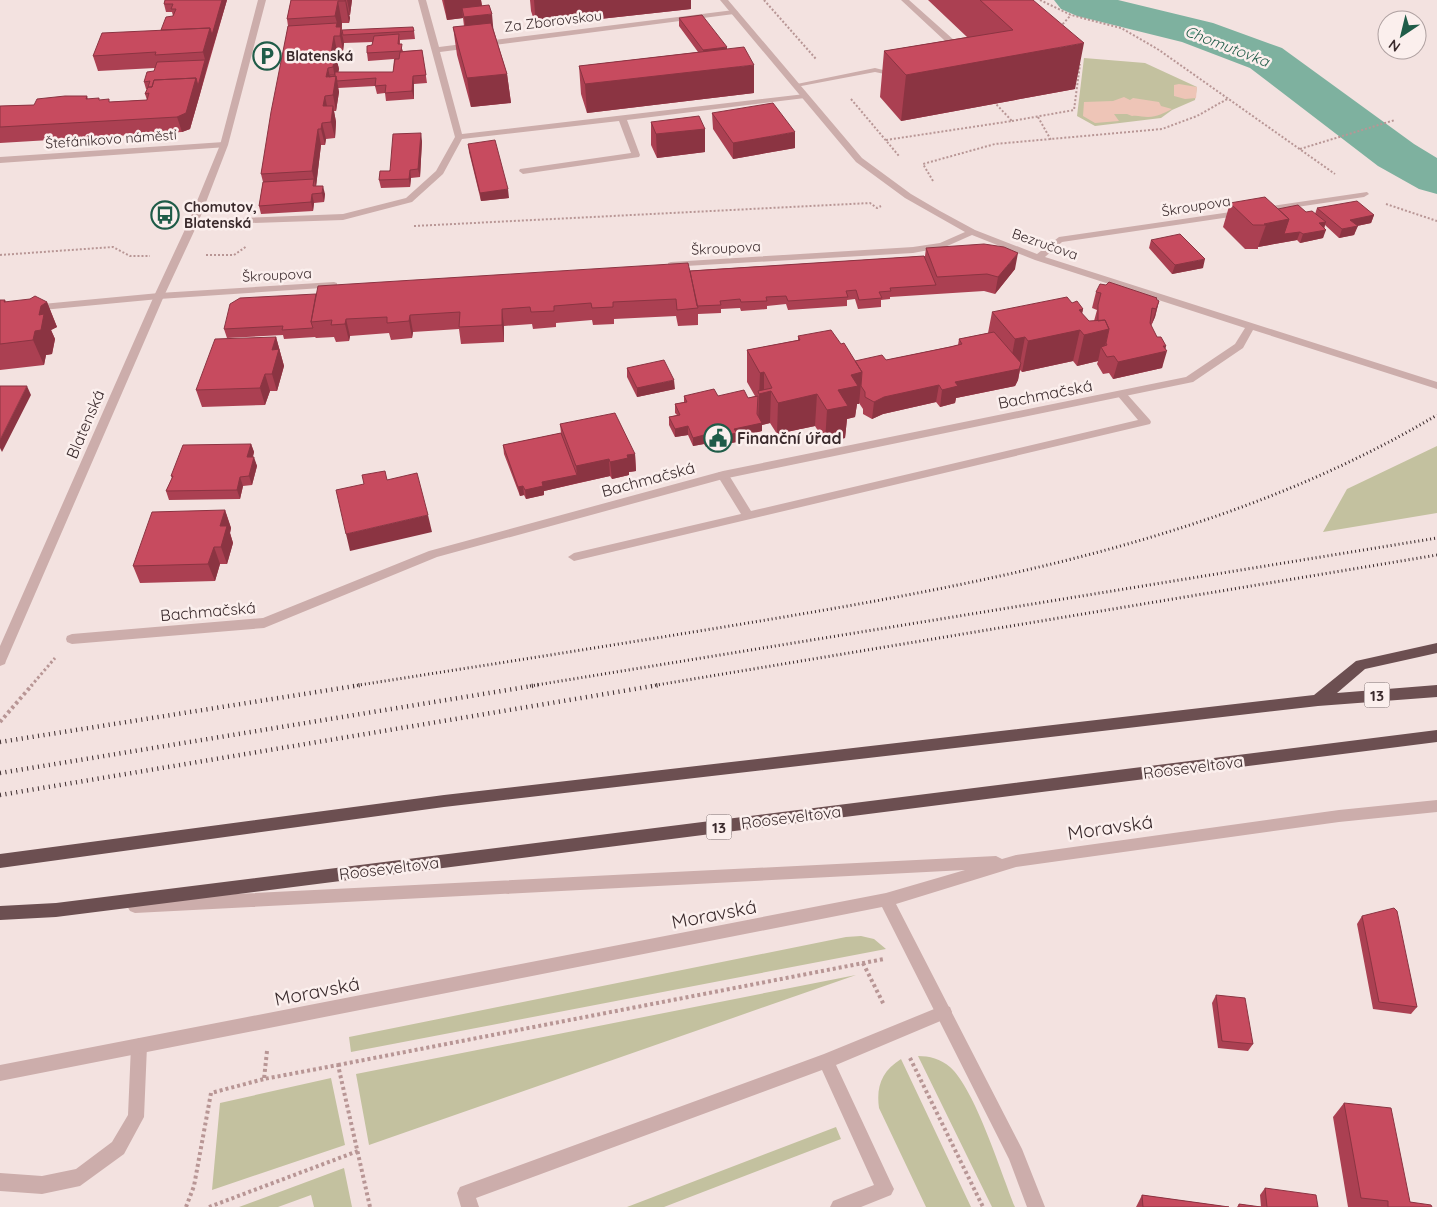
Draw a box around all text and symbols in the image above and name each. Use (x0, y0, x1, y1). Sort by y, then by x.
street label: Za Zborovskou (503, 6, 603, 36)
north arrow (1377, 10, 1427, 60)
water label: Chomutovka (1182, 21, 1273, 71)
text: N (1385, 35, 1404, 56)
parking icon: Blatenská (252, 41, 282, 71)
place label: Blatenská (286, 47, 353, 65)
street label: Štefánikovo náměstí (45, 125, 177, 153)
street label: Škroupova (1160, 192, 1232, 220)
place label: Chomutov, Blatenská (184, 198, 257, 232)
bus stop icon: Chomutov, Blatenská (150, 200, 180, 230)
street label: Bezručova (1010, 224, 1080, 264)
street label: Škroupova (691, 237, 761, 259)
street label: Škroupova (242, 264, 312, 286)
street label: Bachmačská (996, 375, 1094, 413)
street label: Blatenská (62, 386, 108, 462)
public building icon: Finanční úřad (703, 423, 733, 453)
place label: Finanční úřad (737, 428, 841, 448)
street label: Bachmačská (599, 457, 697, 501)
street label: Bachmačská (159, 597, 257, 625)
road number: 13 (1364, 682, 1390, 708)
street label: Rooseveltova (1142, 751, 1244, 783)
street label: Rooseveltova (740, 801, 842, 833)
street label: Moravská (1066, 809, 1154, 845)
road number: 13 (706, 814, 732, 840)
street label: Rooseveltova (338, 852, 440, 884)
street label: Moravská (669, 894, 759, 934)
street label: Moravská (272, 971, 362, 1011)

